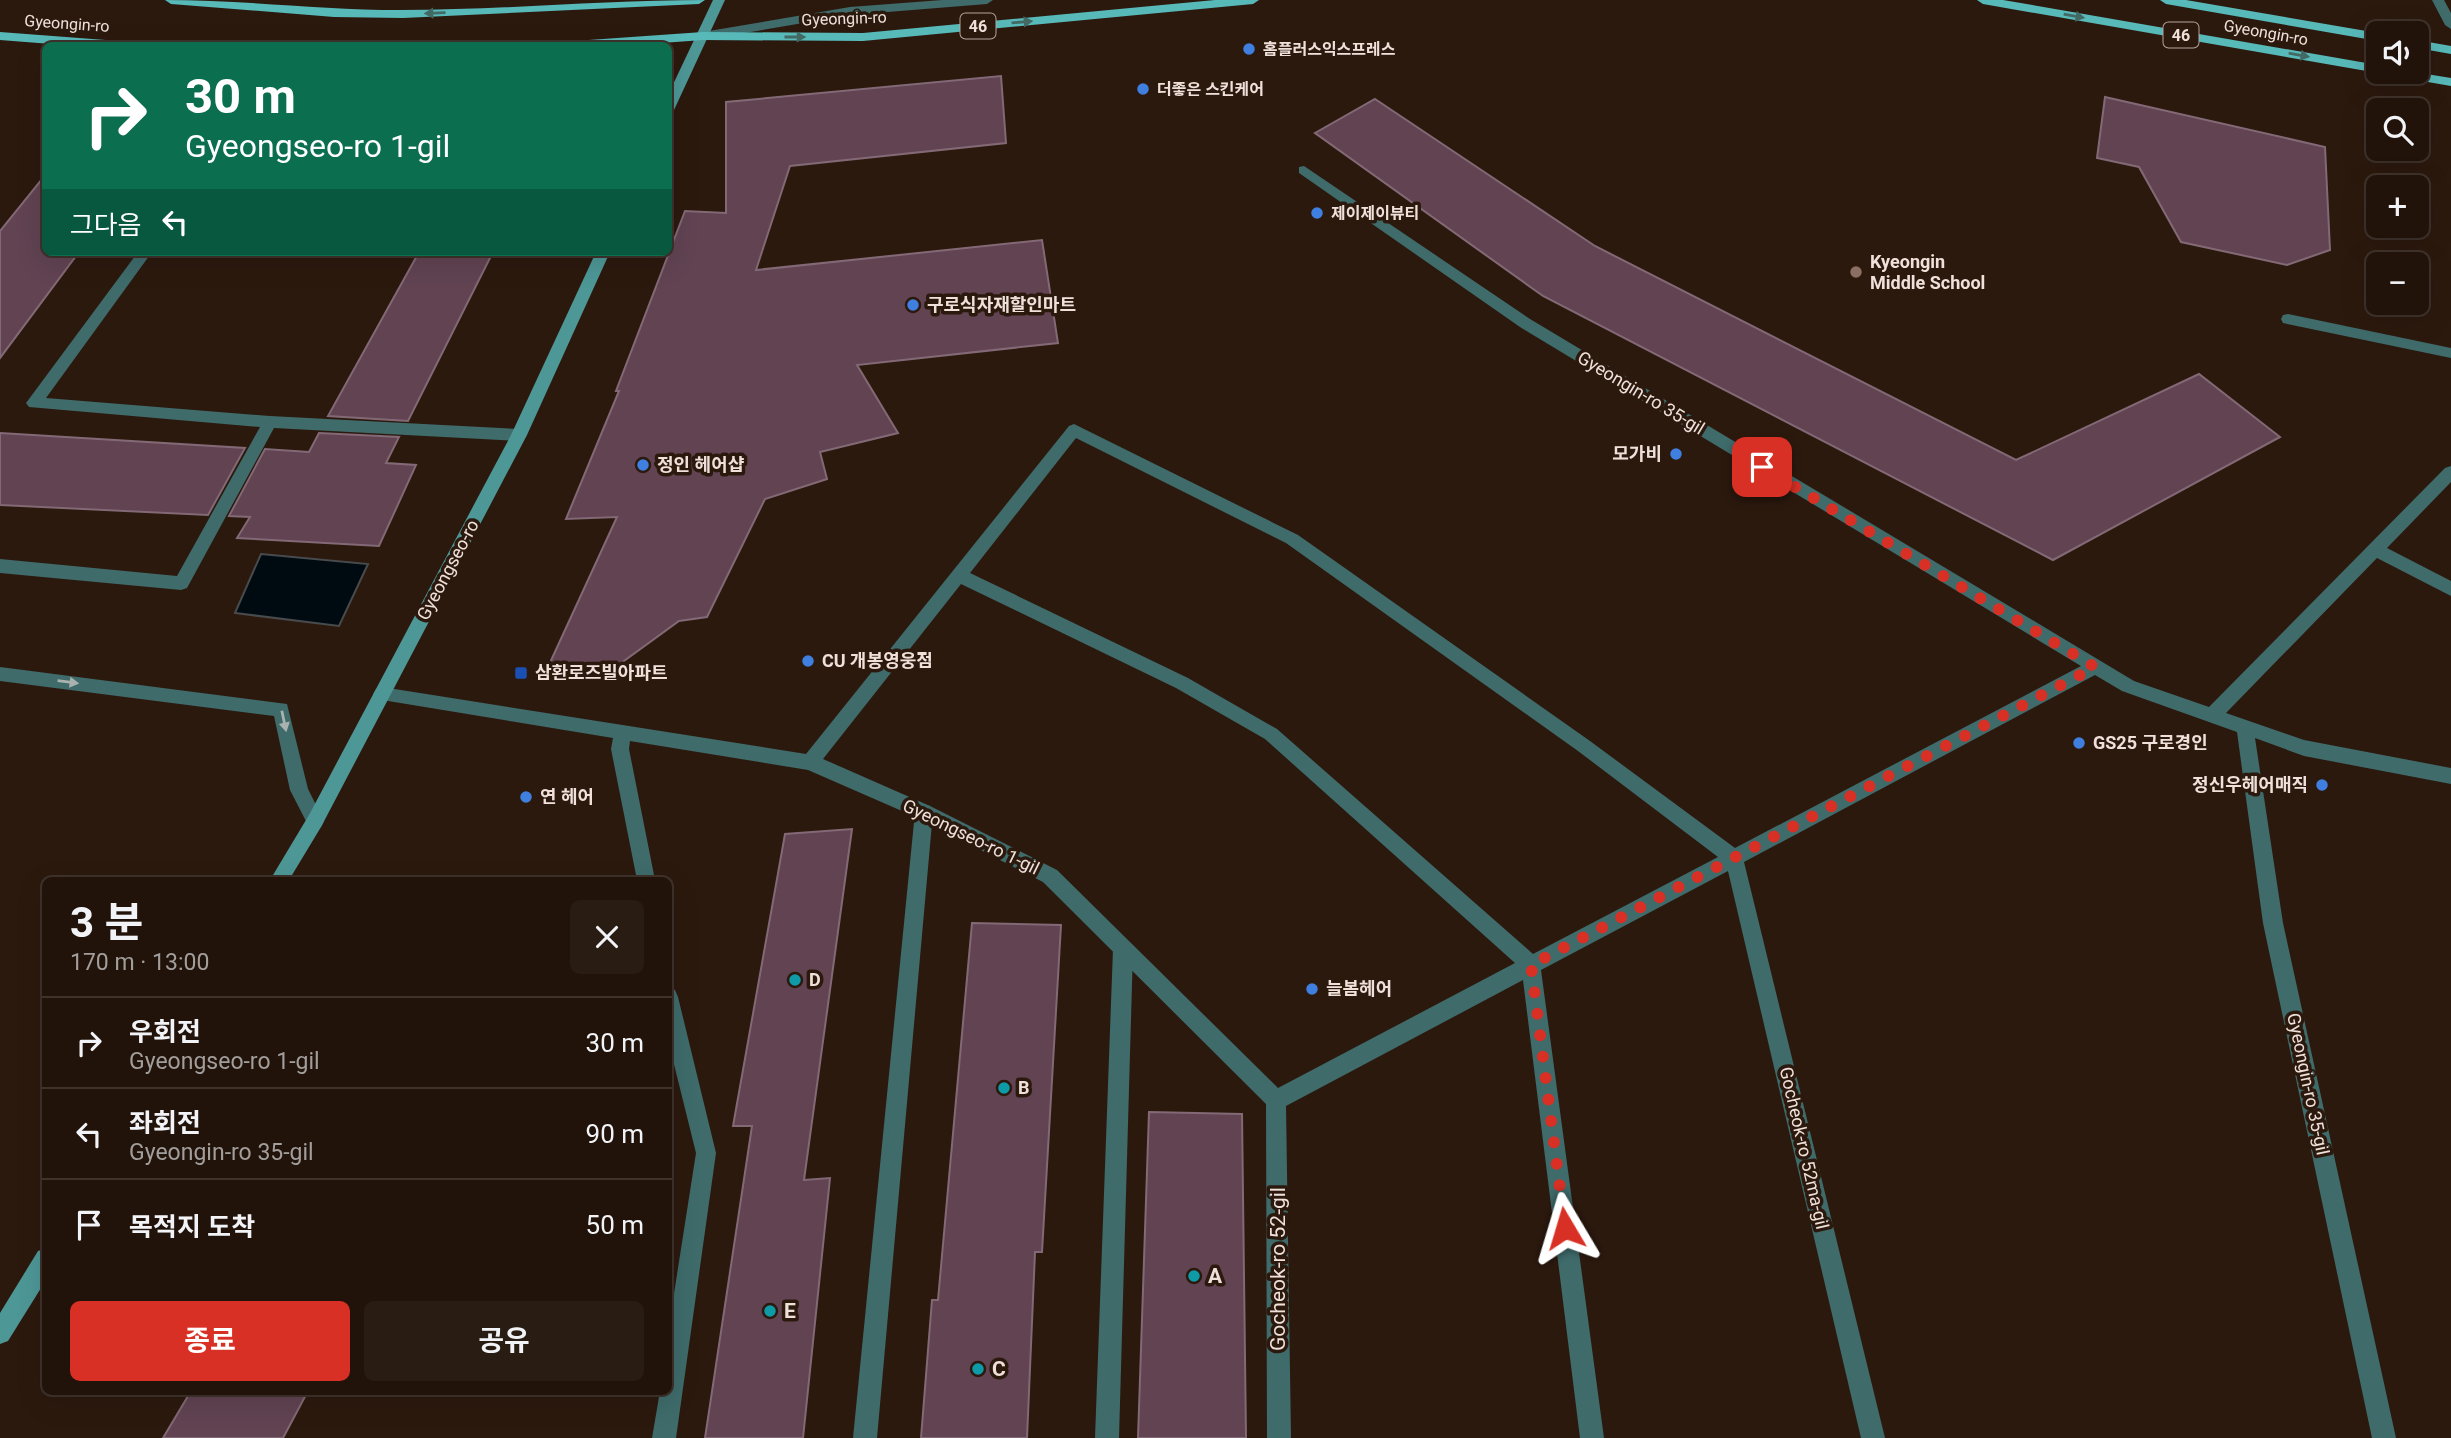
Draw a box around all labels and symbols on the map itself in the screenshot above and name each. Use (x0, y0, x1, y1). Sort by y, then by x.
one-way arrow (424, 7, 446, 18)
street label: Gyeongin-ro (801, 8, 887, 29)
street label: Gyeongin-ro (24, 11, 110, 36)
one-way arrow (2064, 11, 2086, 22)
road number: 46 (960, 14, 996, 38)
one-way arrow (1011, 16, 1033, 27)
street label: Gyeongin-ro (2222, 16, 2310, 49)
road number: 46 (2164, 22, 2198, 48)
one-way arrow (785, 31, 807, 43)
place label: 홈플러스익스프레스 (1263, 40, 1396, 59)
marker: 홈플러스익스프레스 (1241, 41, 1257, 57)
one-way arrow (2288, 50, 2310, 61)
place label: 더좋은 스킨케어 (1157, 80, 1264, 99)
marker: 더좋은 스킨케어 (1135, 81, 1151, 97)
place label: 제이제이뷰티 (1331, 204, 1419, 223)
marker: 제이제이뷰티 (1309, 205, 1325, 221)
place label: Kyeongin Middle School (1870, 251, 1985, 293)
marker: Kyeongin Middle School (1848, 264, 1864, 280)
place label: 구로식자재할인마트 (927, 294, 1076, 315)
marker: 구로식자재할인마트 (905, 297, 921, 313)
street label: Gyeongin-ro 35-gil (1574, 346, 1709, 439)
pin (1732, 437, 1792, 497)
place label: 모가비 (1612, 443, 1662, 464)
marker: 모가비 (1668, 446, 1684, 462)
place label: 정인 헤어샵 (657, 454, 745, 475)
marker: 정인 헤어샵 (635, 457, 651, 473)
street label: Gyeongseo-ro (412, 516, 483, 624)
place label: CU 개봉영웅점 (822, 650, 933, 671)
marker: CU 개봉영웅점 (800, 653, 816, 669)
place label: 삼환로즈빌아파트 (535, 662, 667, 683)
marker: 삼환로즈빌아파트 (513, 665, 529, 681)
one-way arrow (57, 677, 79, 688)
one-way arrow (279, 710, 290, 732)
place label: GS25 구로경인 (2093, 732, 2208, 753)
marker: GS25 구로경인 (2071, 735, 2087, 751)
place label: 정신우헤어매직 (2192, 774, 2308, 795)
marker: 정신우헤어매직 (2314, 777, 2330, 793)
place label: 연 헤어 (540, 786, 594, 807)
marker: 연 헤어 (518, 789, 534, 805)
street label: Gyeongseo-ro 1-gil (900, 794, 1043, 879)
place label: D (809, 969, 821, 990)
marker: D (787, 972, 803, 988)
place label: 늘봄헤어 (1326, 978, 1392, 999)
marker: 늘봄헤어 (1304, 981, 1320, 997)
street label: Gyeongin-ro 35-gil (2283, 1011, 2334, 1157)
street label: Gocheok-ro 52ma-gil (1776, 1065, 1833, 1231)
place label: B (1018, 1077, 1030, 1098)
marker: B (996, 1080, 1012, 1096)
street label: Gocheok-ro 52-gil (1266, 1187, 1290, 1351)
position arrow (1528, 1191, 1602, 1265)
place label: A (1208, 1264, 1223, 1288)
marker: A (1186, 1268, 1202, 1284)
place label: E (784, 1299, 796, 1323)
marker: E (762, 1303, 778, 1319)
place label: C (992, 1357, 1006, 1381)
marker: C (970, 1361, 986, 1377)

